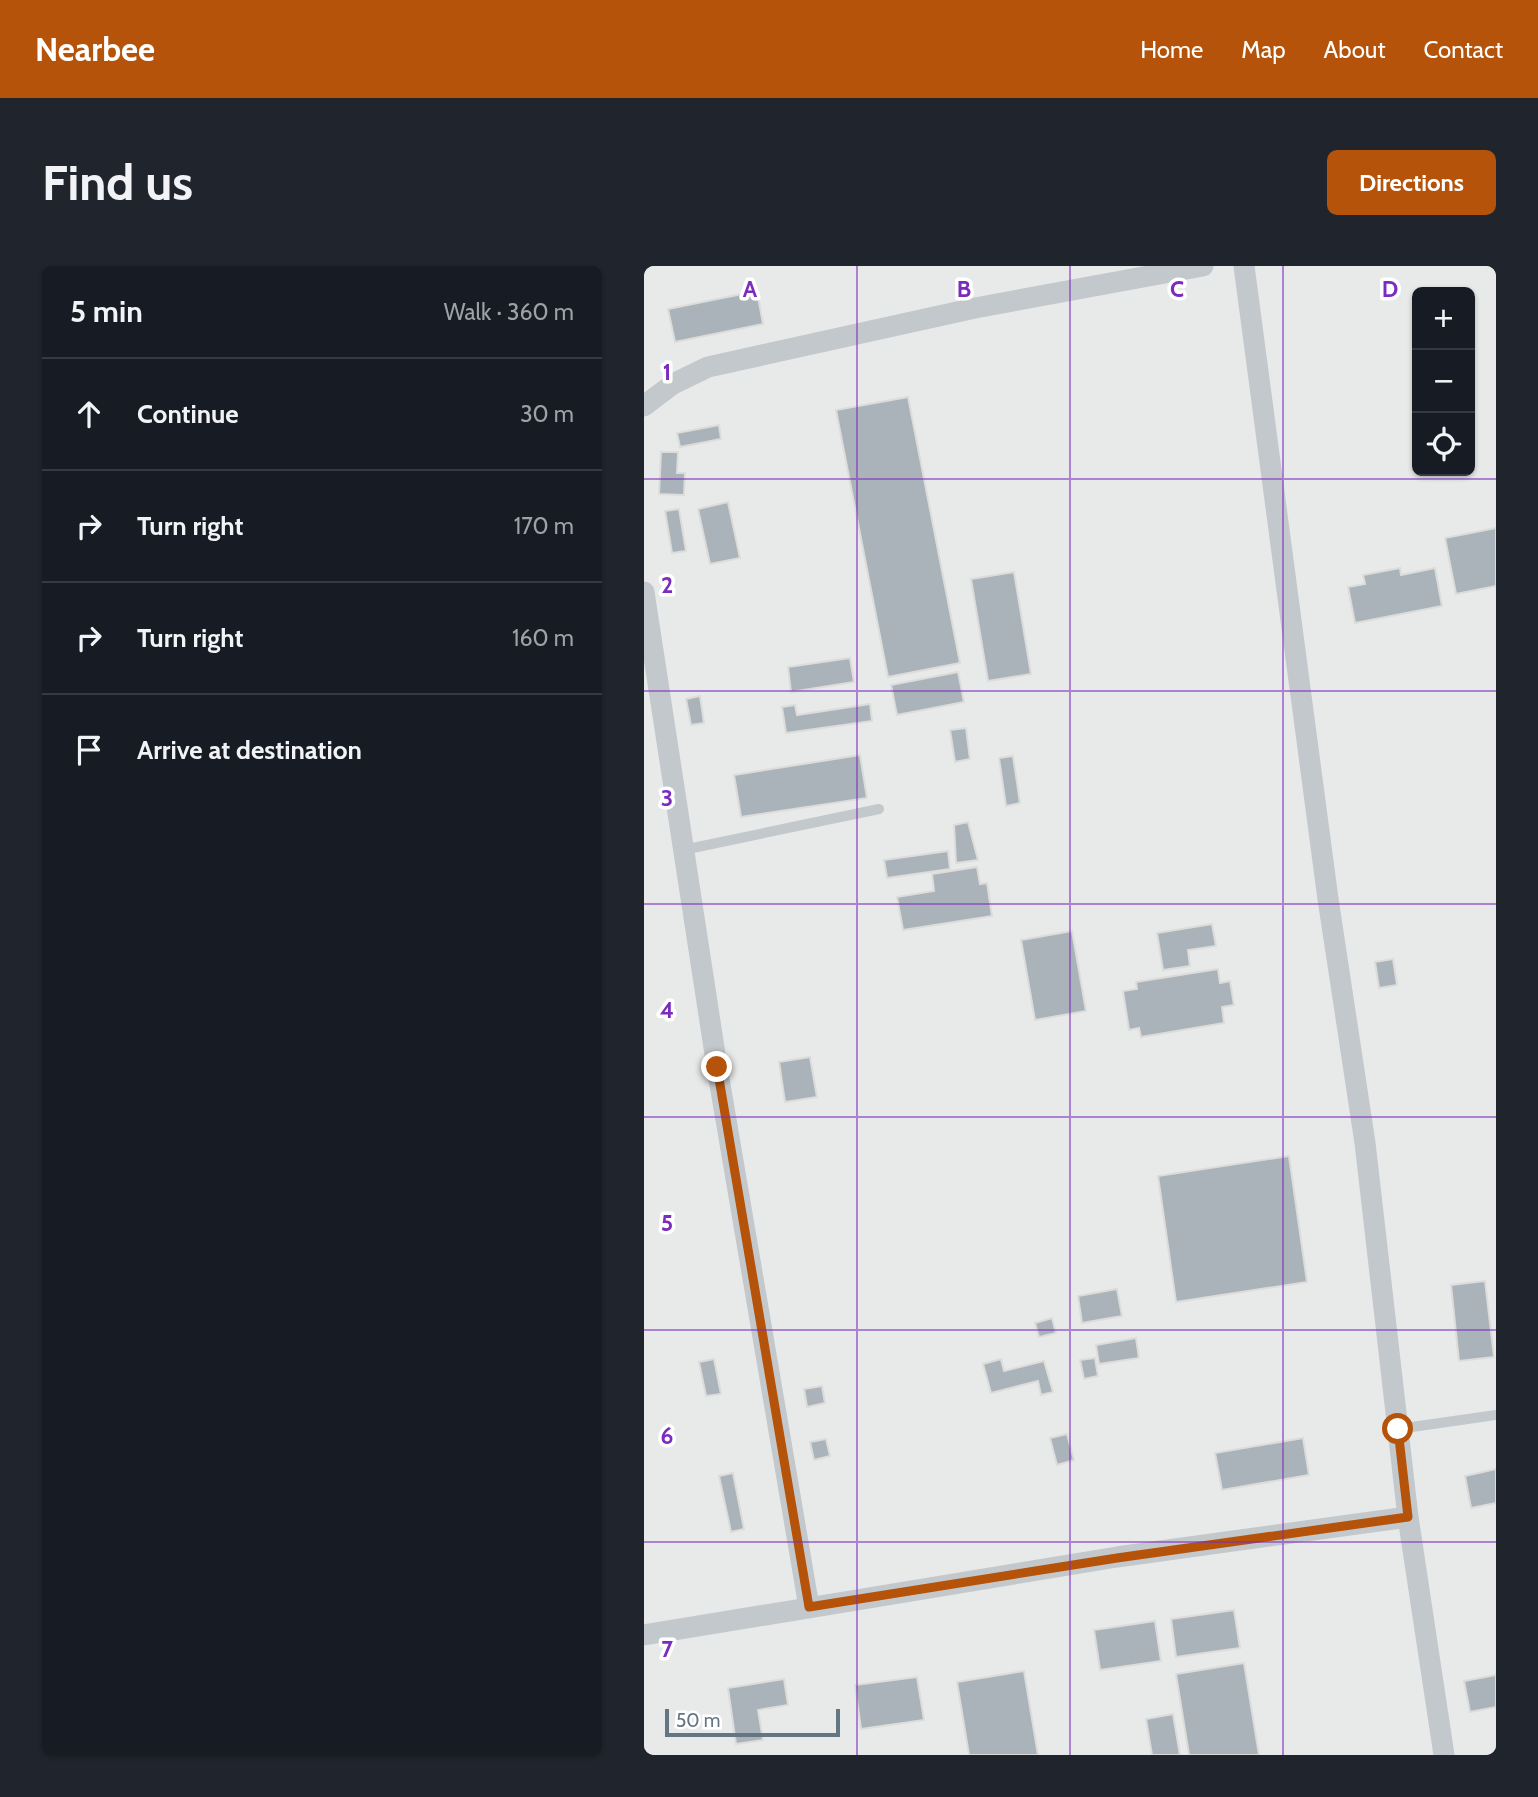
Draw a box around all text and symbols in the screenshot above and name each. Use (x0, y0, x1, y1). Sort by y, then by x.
text: Nearbee (35, 29, 155, 69)
text: Home (1140, 35, 1203, 64)
text: Map (1241, 35, 1286, 64)
text: About (1324, 35, 1386, 64)
text: Contact (1424, 35, 1503, 64)
button: Directions (1327, 150, 1496, 215)
text: Find us (42, 153, 193, 212)
text: A (743, 275, 758, 303)
text: B (957, 275, 971, 303)
text: C (1170, 275, 1184, 303)
text: D (1382, 275, 1398, 303)
map controls (1412, 287, 1475, 476)
button: + (1412, 287, 1475, 350)
text: 5 min (70, 293, 143, 330)
text: Walk · 360 m (444, 298, 574, 326)
button: − (1412, 350, 1475, 413)
text: 1 (663, 358, 671, 386)
icon: ahead (70, 395, 108, 433)
text: Continue (137, 398, 239, 430)
text: 30 m (520, 400, 574, 428)
button: locate (1412, 413, 1475, 476)
icon: right (70, 507, 108, 545)
text: Turn right (137, 510, 243, 542)
text: 170 m (514, 512, 574, 540)
text: 2 (661, 571, 673, 599)
icon: right (70, 619, 108, 657)
text: Turn right (137, 622, 243, 654)
text: 160 m (512, 624, 574, 652)
icon: arrive (70, 731, 108, 769)
text: Arrive at destination (137, 734, 362, 766)
text: 3 (661, 784, 673, 812)
text: 4 (660, 996, 674, 1024)
route end (701, 1051, 732, 1082)
text: 5 (661, 1209, 673, 1237)
route start (1382, 1413, 1413, 1444)
text: 6 (661, 1422, 673, 1450)
text: 7 (661, 1635, 673, 1663)
scale bar (665, 1706, 840, 1738)
text: 50 m (676, 1709, 720, 1732)

